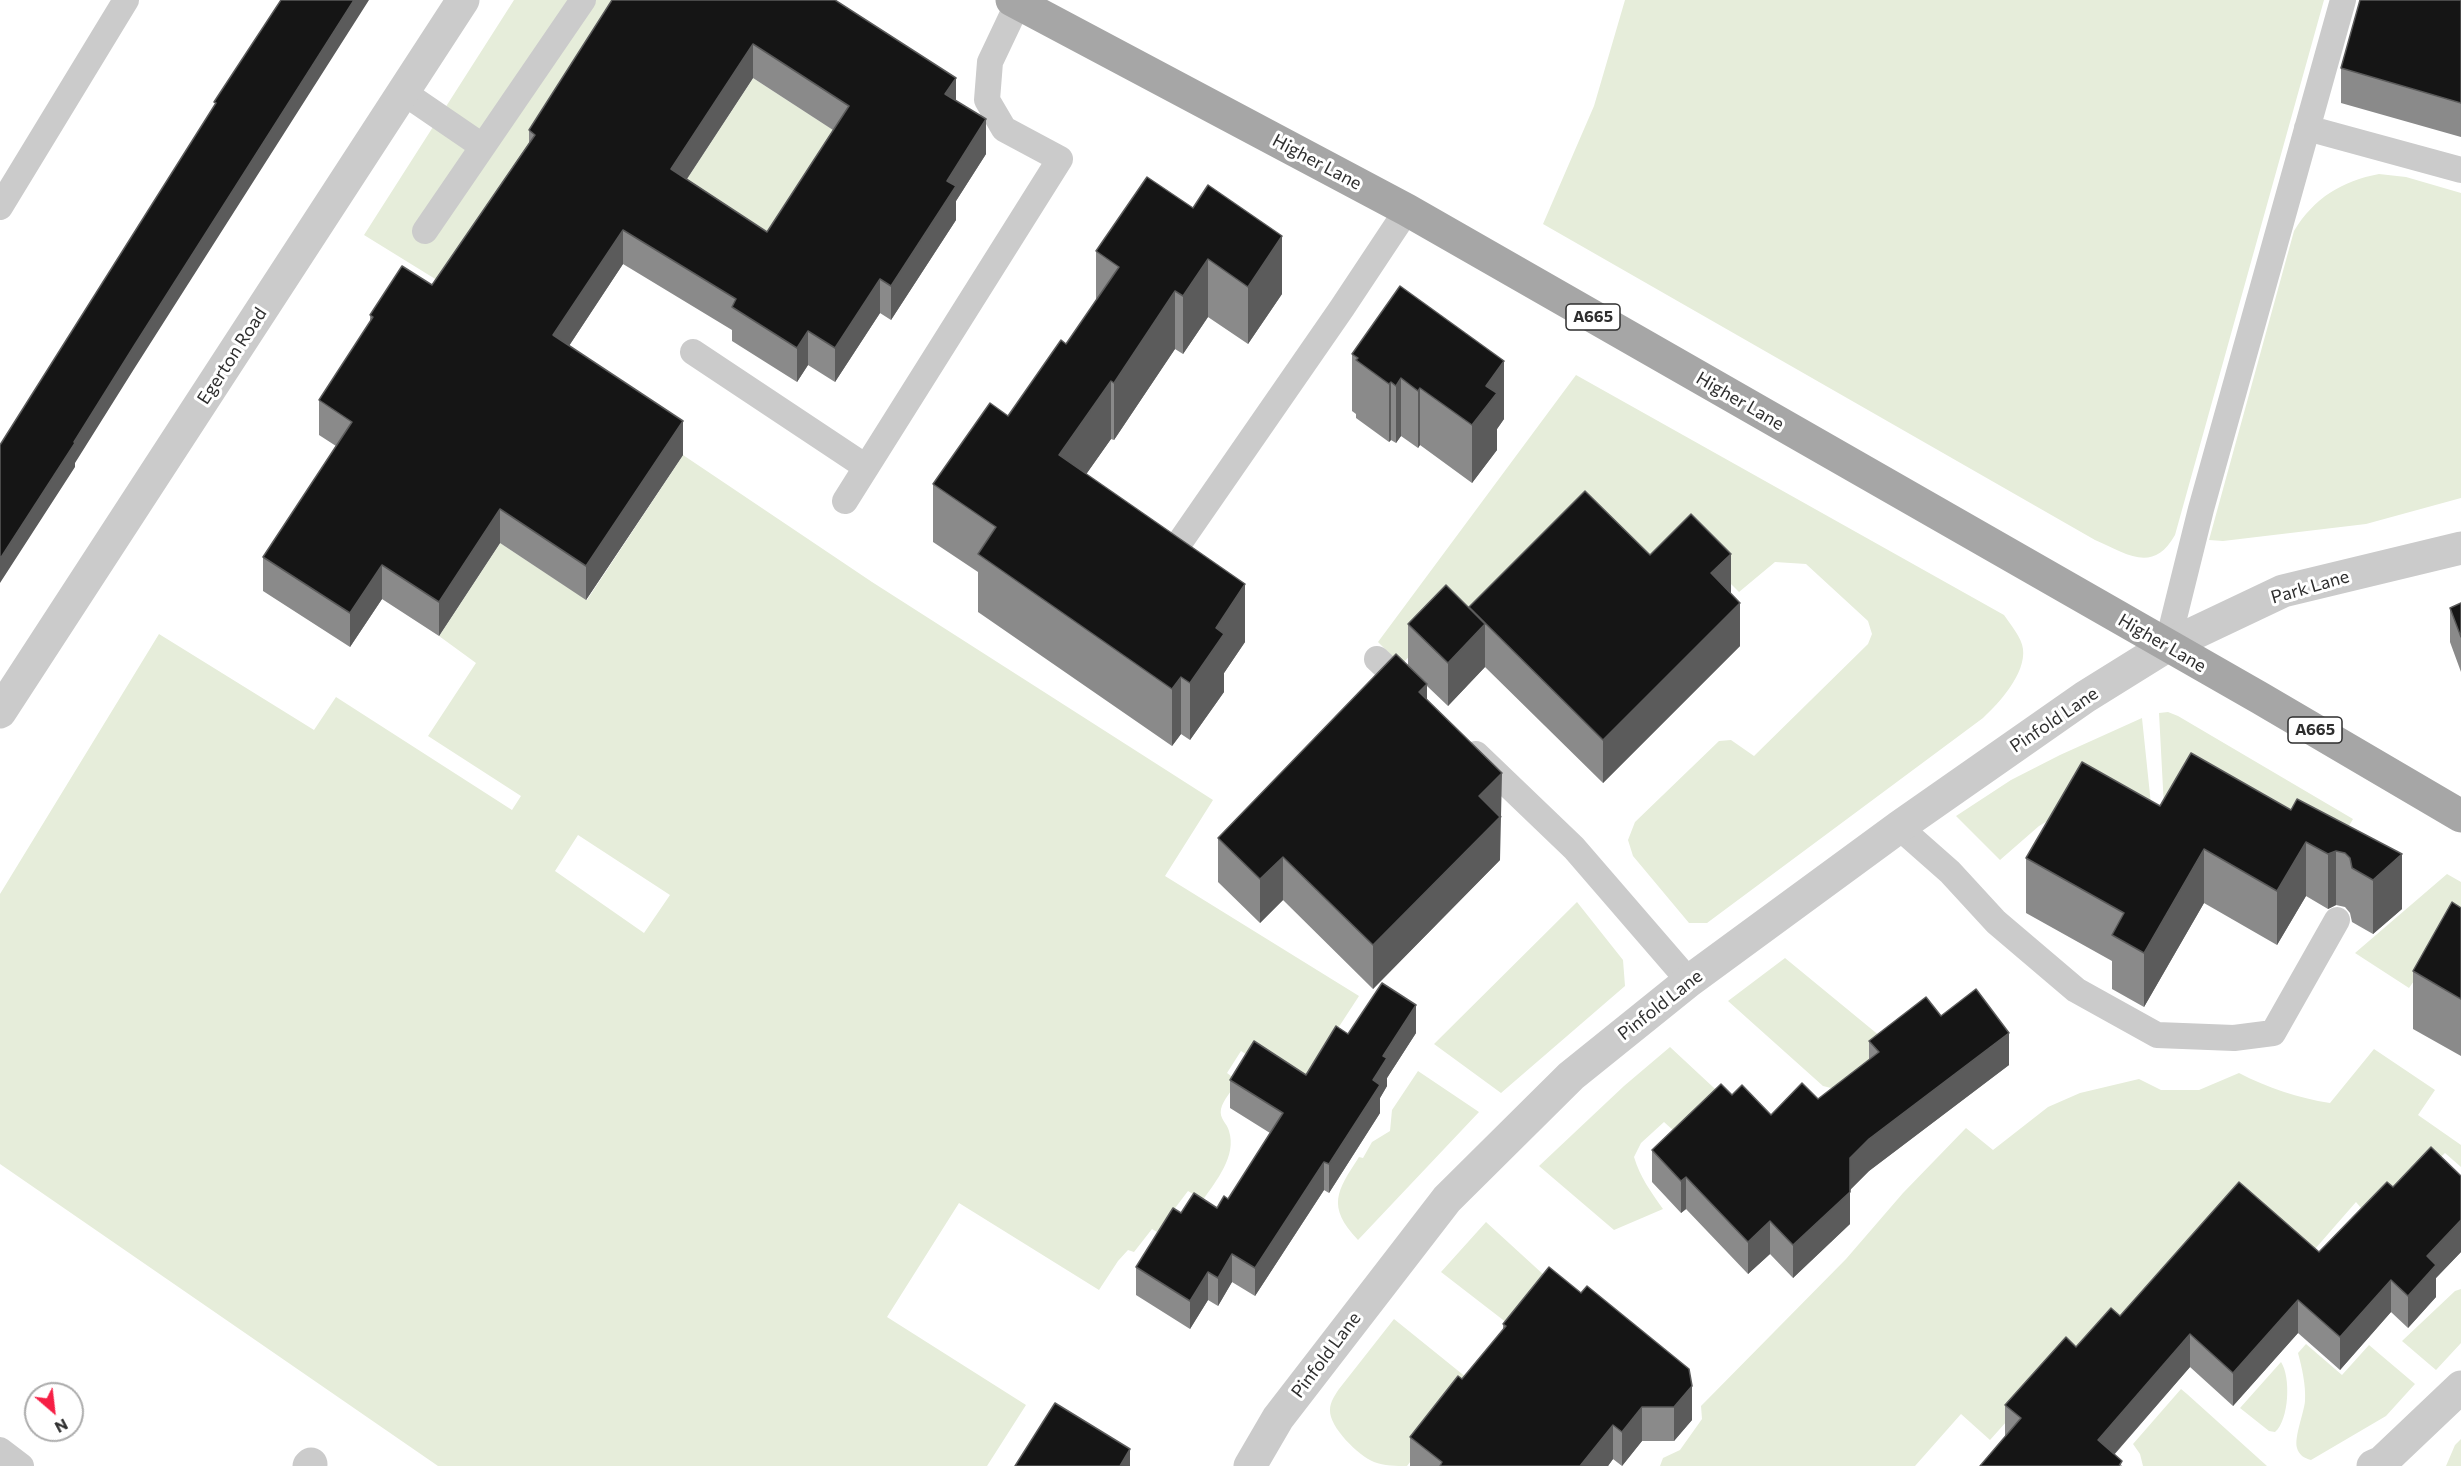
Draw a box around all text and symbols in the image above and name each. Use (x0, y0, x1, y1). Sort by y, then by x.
street label: Higher Lane (1269, 129, 1365, 195)
street label: Egerton Road (193, 304, 271, 408)
road number: A665 (1566, 304, 1620, 330)
street label: Higher Lane (1692, 367, 1788, 435)
street label: Park Lane (2268, 566, 2352, 608)
street label: Higher Lane (2114, 609, 2210, 677)
street label: Pinfold Lane (2006, 683, 2102, 757)
road number: A665 (2288, 717, 2342, 743)
street label: Pinfold Lane (1613, 965, 1707, 1045)
street label: Pinfold Lane (1287, 1308, 1365, 1402)
north arrow (24, 1382, 84, 1442)
text: N (52, 1415, 72, 1438)

